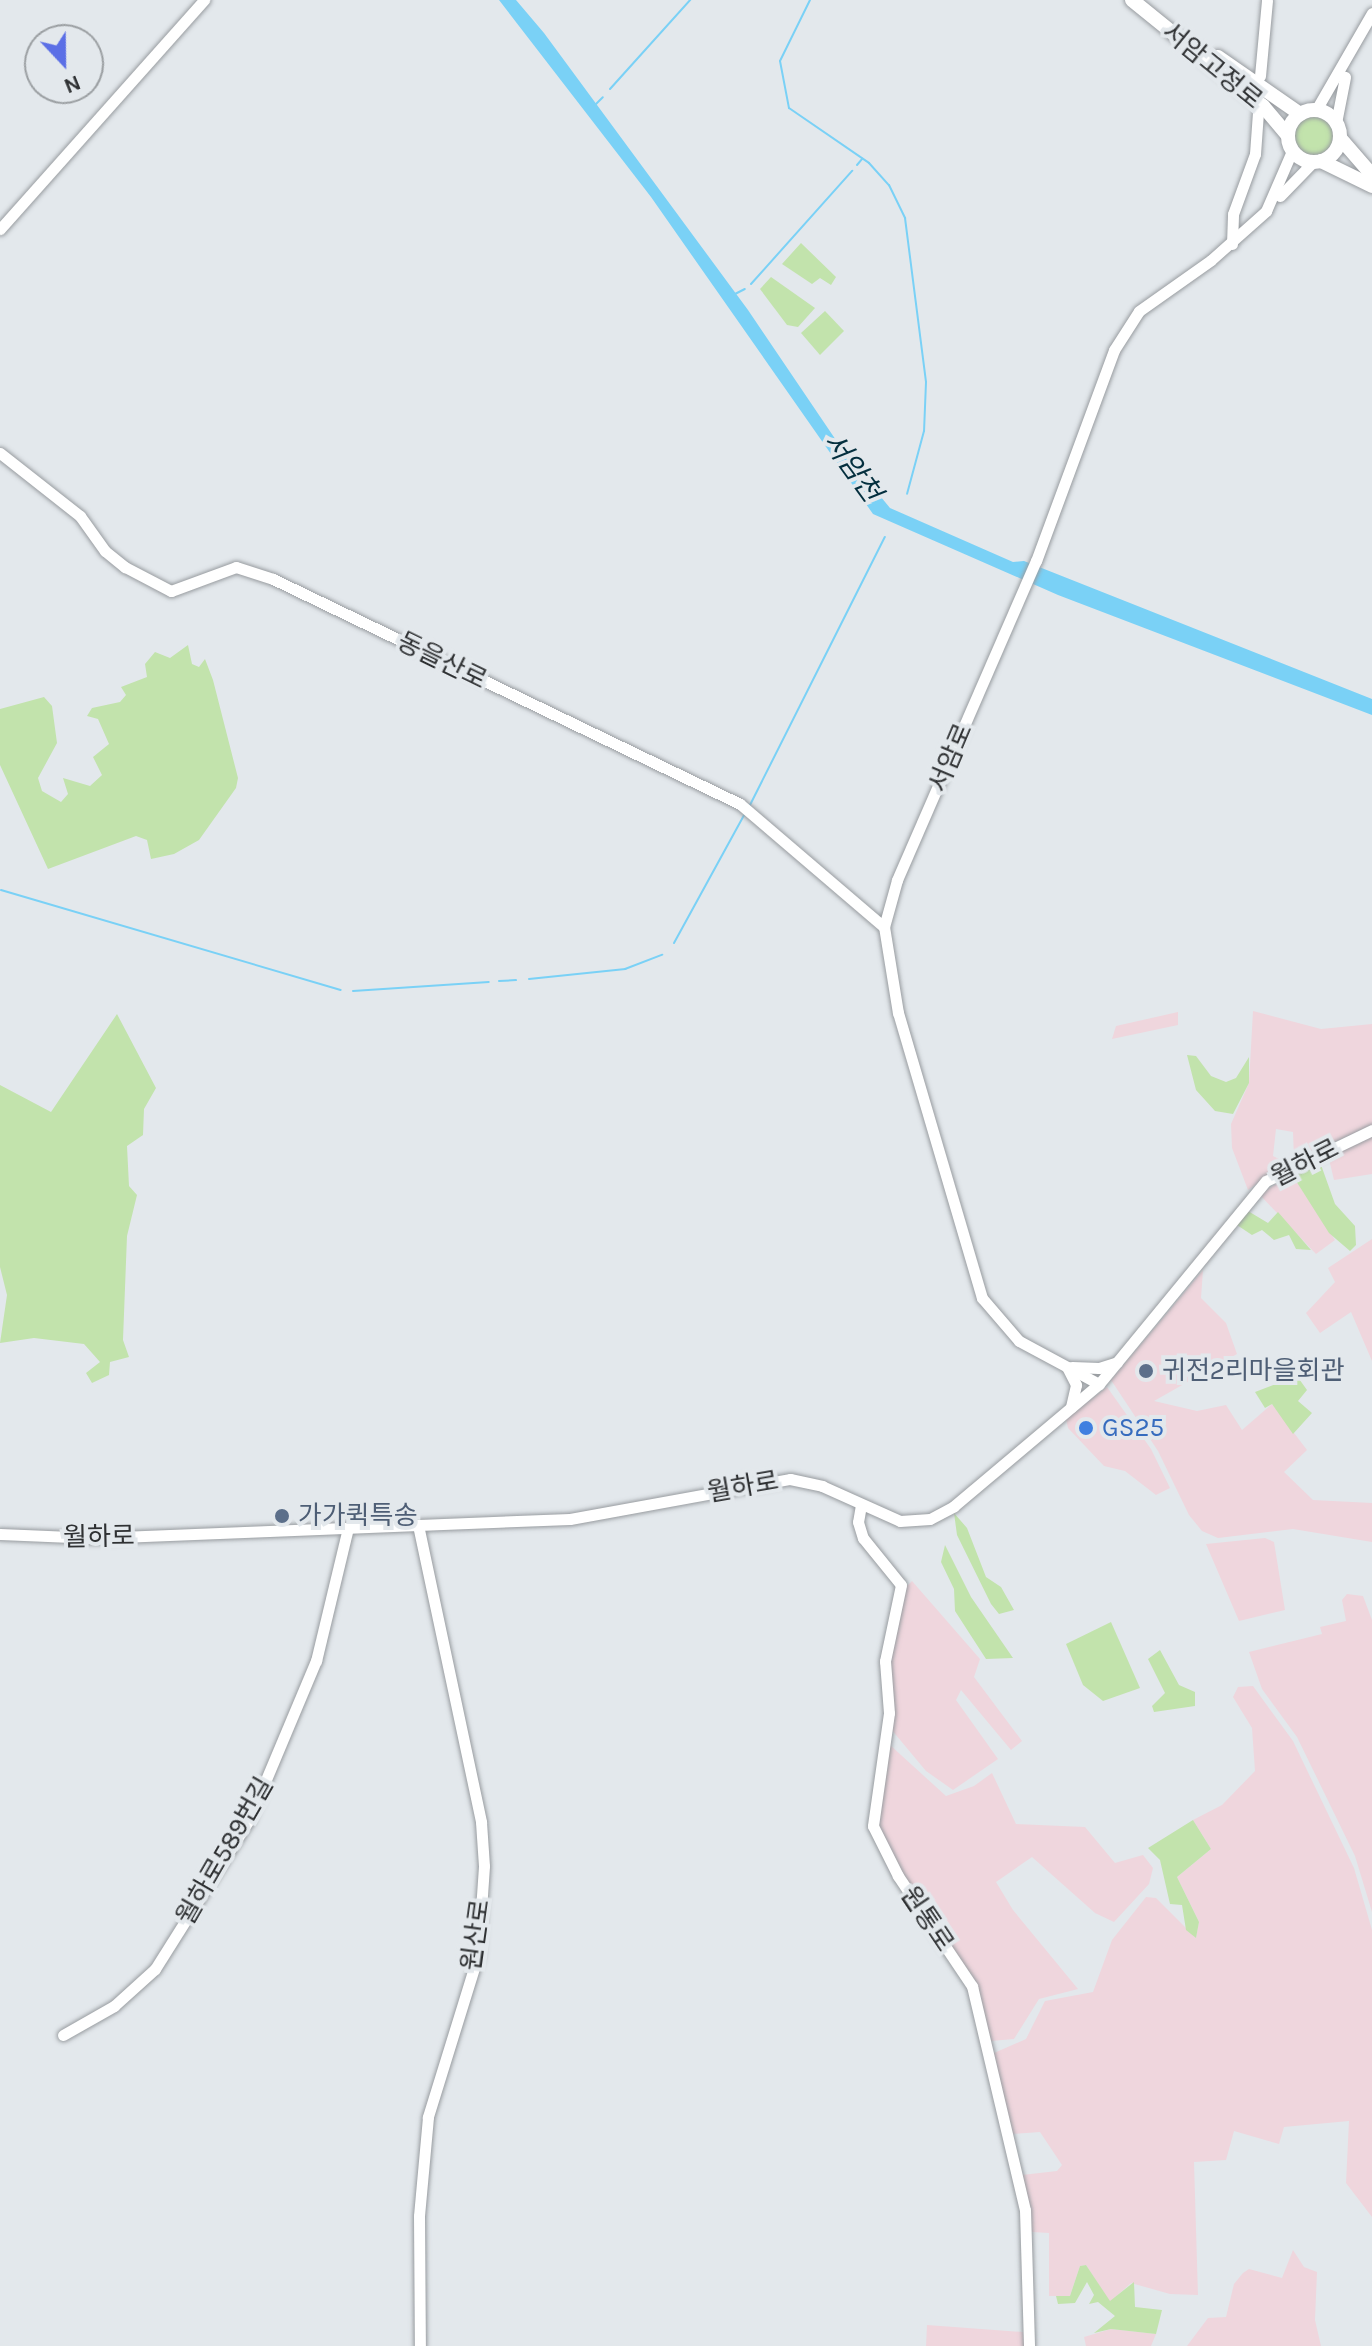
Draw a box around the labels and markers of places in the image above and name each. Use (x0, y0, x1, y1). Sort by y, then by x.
place label: 귀전2리마을회관 (1162, 1355, 1345, 1387)
marker: 귀전2리마을회관 (1137, 1362, 1155, 1380)
place label: GS25 (1102, 1412, 1164, 1444)
marker: GS25 (1077, 1419, 1095, 1437)
place label: 가가퀵특송 (298, 1500, 418, 1532)
marker: 가가퀵특송 (273, 1507, 291, 1525)

